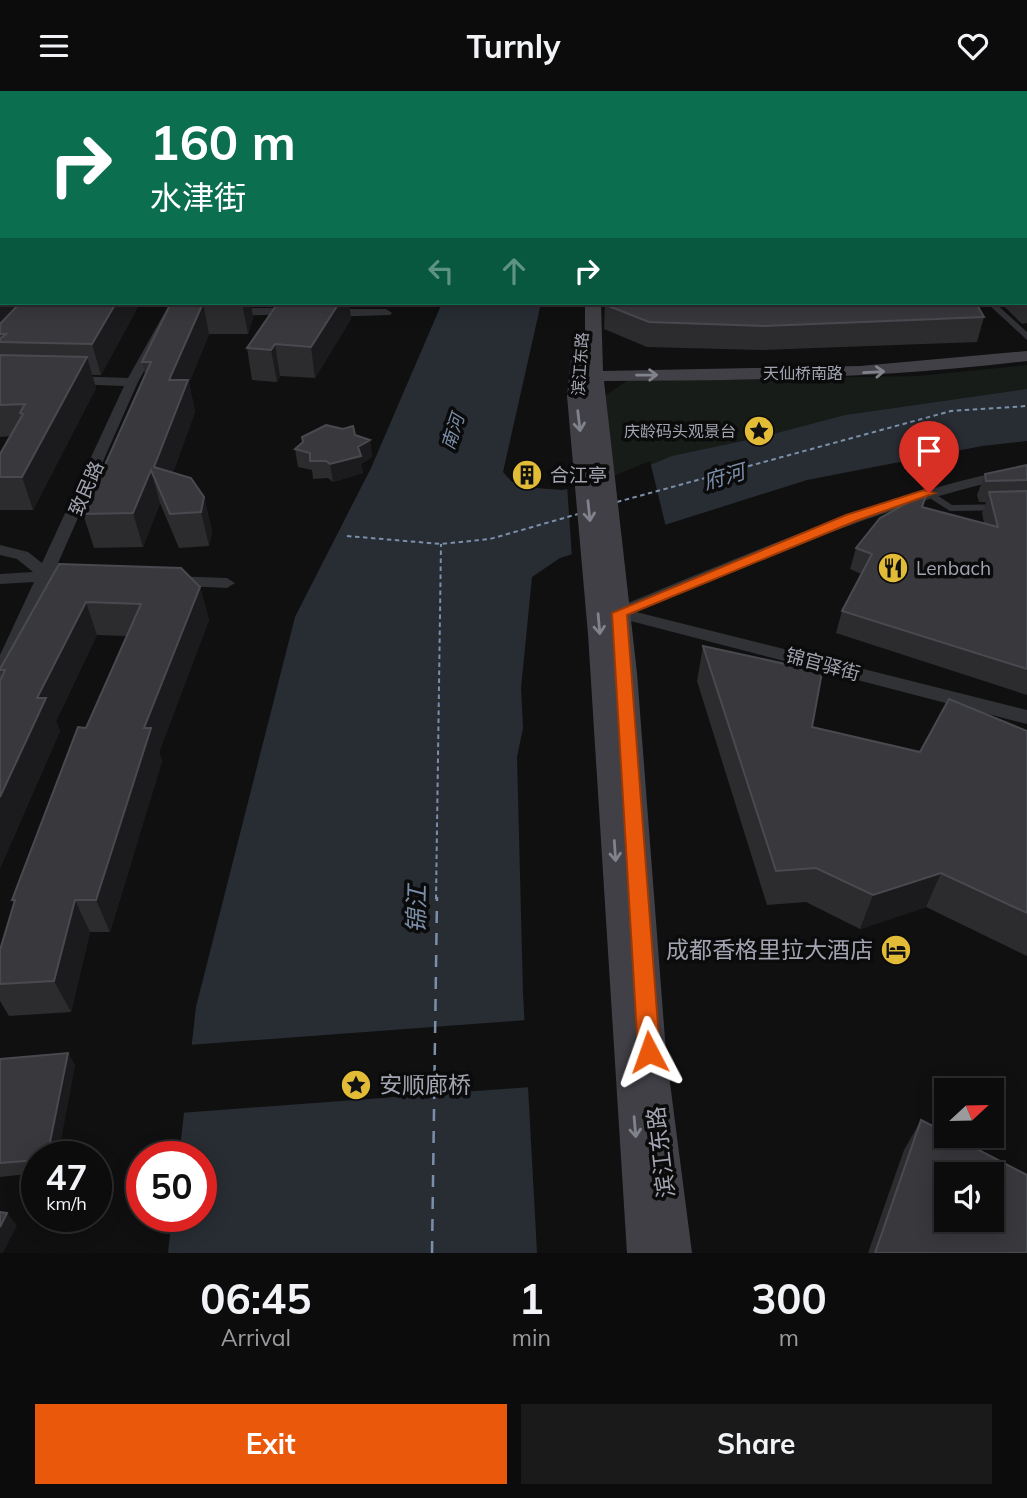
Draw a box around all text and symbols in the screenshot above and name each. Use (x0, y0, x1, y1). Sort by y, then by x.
text: Turnly (466, 26, 561, 66)
icon: menu (35, 27, 73, 65)
icon: heart (954, 27, 992, 65)
text: 160 m (150, 111, 296, 172)
icon: right (35, 119, 126, 210)
text: 水津街 (150, 177, 246, 217)
icon: left (422, 252, 460, 290)
icon: ahead (495, 252, 533, 290)
icon: right (568, 252, 606, 290)
street label: 滨江东路 (568, 331, 592, 397)
street label: 天仙桥南路 (763, 363, 843, 383)
one-way arrow (862, 365, 885, 378)
one-way arrow (635, 368, 658, 381)
water label: 南河 (436, 408, 470, 453)
one-way arrow (572, 409, 585, 432)
place icon: 庆龄码头观景台 (742, 414, 776, 448)
place label: 庆龄码头观景台 (624, 421, 736, 441)
pin (899, 421, 959, 493)
icon: arrive (910, 432, 948, 470)
street label: 致民路 (63, 457, 109, 519)
water label: 府河 (700, 457, 751, 494)
building icon: 合江亭 (510, 458, 544, 492)
place label: 合江亭 (550, 463, 607, 487)
one-way arrow (582, 500, 595, 522)
restaurant icon: Lenbach (876, 551, 910, 585)
place label: Lenbach (916, 556, 991, 580)
one-way arrow (593, 613, 606, 635)
street label: 锦官驿街 (783, 643, 863, 685)
one-way arrow (608, 840, 621, 863)
water label: 锦江 (401, 882, 431, 933)
hotel icon: 成都香格里拉大酒店 (879, 933, 913, 967)
place label: 成都香格里拉大酒店 (666, 935, 873, 964)
position arrow (612, 1015, 686, 1089)
place icon: 安顺廊桥 (339, 1068, 373, 1102)
place label: 安顺廊桥 (379, 1070, 471, 1099)
north arrow (934, 1078, 1004, 1148)
map controls (934, 1078, 1004, 1232)
street label: 滨江东路 (641, 1105, 681, 1199)
one-way arrow (629, 1115, 642, 1138)
speed limit sign: 50 (126, 1141, 217, 1232)
text: 47 (45, 1155, 88, 1199)
button: sound (934, 1162, 1004, 1232)
text: km/h (46, 1192, 87, 1215)
text: 06:45 (200, 1272, 311, 1325)
text: 1 (519, 1272, 544, 1325)
text: 300 (751, 1272, 827, 1325)
text: Arrival (221, 1323, 291, 1352)
text: min (512, 1323, 551, 1352)
text: m (779, 1323, 799, 1352)
button: Exit (35, 1404, 507, 1484)
button: Share (521, 1404, 992, 1484)

